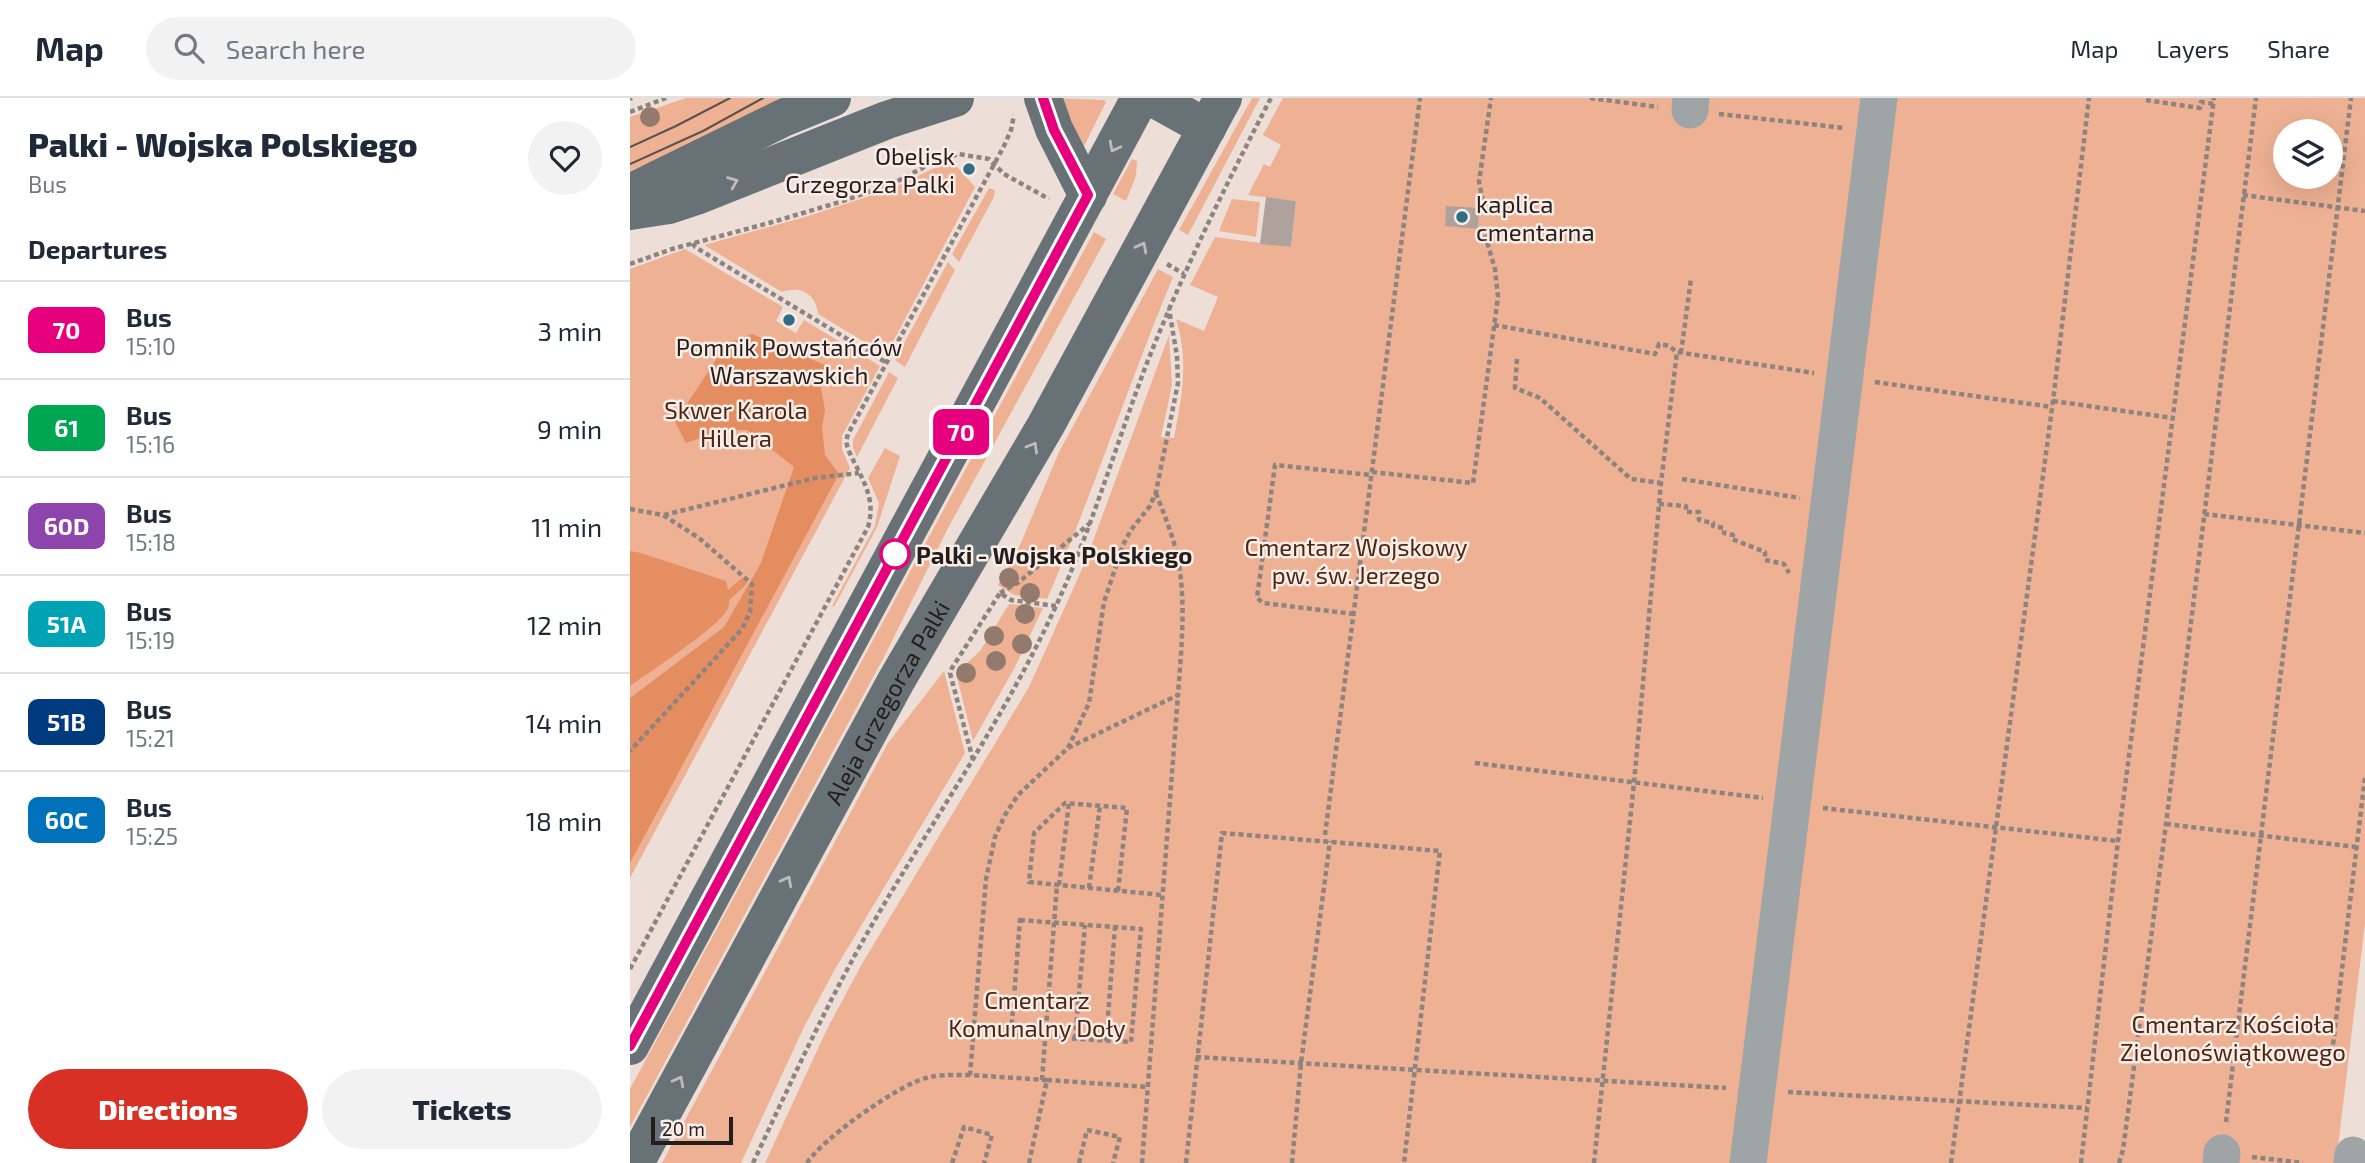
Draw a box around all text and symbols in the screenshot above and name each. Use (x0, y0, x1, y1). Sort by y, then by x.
search box (146, 17, 636, 80)
text: Map (35, 28, 104, 68)
icon: search (170, 29, 208, 67)
text: Search here (226, 33, 365, 64)
text: Map (2070, 34, 2118, 63)
text: Layers (2156, 34, 2229, 63)
text: Share (2267, 34, 2330, 63)
map controls (2273, 119, 2343, 189)
button: layers (2273, 119, 2343, 189)
button: heart (528, 121, 602, 195)
text: Palki - Wojska Polskiego (28, 124, 418, 164)
one-way arrow (1109, 140, 1122, 152)
place label: Obelisk Grzegorza Palki (785, 141, 955, 198)
marker: Obelisk Grzegorza Palki (961, 161, 977, 177)
text: Bus (28, 170, 67, 198)
one-way arrow (726, 176, 738, 190)
place label: kaplica cmentarna (1476, 189, 1595, 246)
marker: kaplica cmentarna (1454, 209, 1470, 225)
text: Departures (28, 233, 167, 264)
one-way arrow (1134, 242, 1147, 255)
text: Bus (126, 301, 172, 332)
marker: Pomnik Powstańców Warszawskich (781, 312, 797, 328)
text: 70 (53, 315, 80, 344)
text: 3 min (537, 315, 602, 346)
text: 15:10 (126, 332, 176, 360)
place label: Pomnik Powstańców Warszawskich (676, 332, 903, 389)
park label: Skwer Karola Hillera (664, 395, 808, 452)
text: Bus (126, 399, 172, 430)
line badge: 70 (930, 409, 992, 455)
text: 61 (54, 413, 79, 442)
text: 9 min (537, 413, 602, 444)
text: 70 (947, 417, 975, 446)
text: 15:16 (126, 430, 175, 458)
one-way arrow (1025, 442, 1038, 454)
text: Bus (126, 497, 172, 528)
text: 60D (44, 511, 89, 540)
text: 11 min (531, 511, 602, 542)
text: 15:18 (126, 528, 176, 556)
park label: Cmentarz Wojskowy pw. św. Jerzego (1245, 532, 1468, 589)
marker: Palki - Wojska Polskiego (880, 539, 910, 569)
place label: Palki - Wojska Polskiego (916, 540, 1192, 569)
text: Bus (126, 595, 172, 626)
street label: Aleja Grzegorza Palki (818, 595, 955, 809)
text: 51A (47, 609, 86, 638)
text: 12 min (527, 609, 602, 640)
text: 15:19 (126, 626, 175, 654)
text: Bus (126, 693, 172, 724)
text: 51B (47, 707, 86, 736)
text: 14 min (526, 707, 602, 738)
text: 15:21 (126, 724, 175, 752)
text: Bus (126, 791, 172, 822)
text: 60C (45, 805, 88, 834)
text: 18 min (526, 805, 602, 836)
text: 15:25 (126, 822, 178, 850)
one-way arrow (779, 876, 793, 889)
park label: Cmentarz Komunalny Doły (948, 985, 1126, 1042)
park label: Cmentarz Kościoła Zielonoświątkowego (2120, 1009, 2346, 1066)
button: Directions (28, 1069, 308, 1149)
button: Tickets (322, 1069, 602, 1149)
one-way arrow (671, 1076, 684, 1089)
scale bar (651, 1114, 733, 1146)
text: 20 m (662, 1117, 705, 1140)

